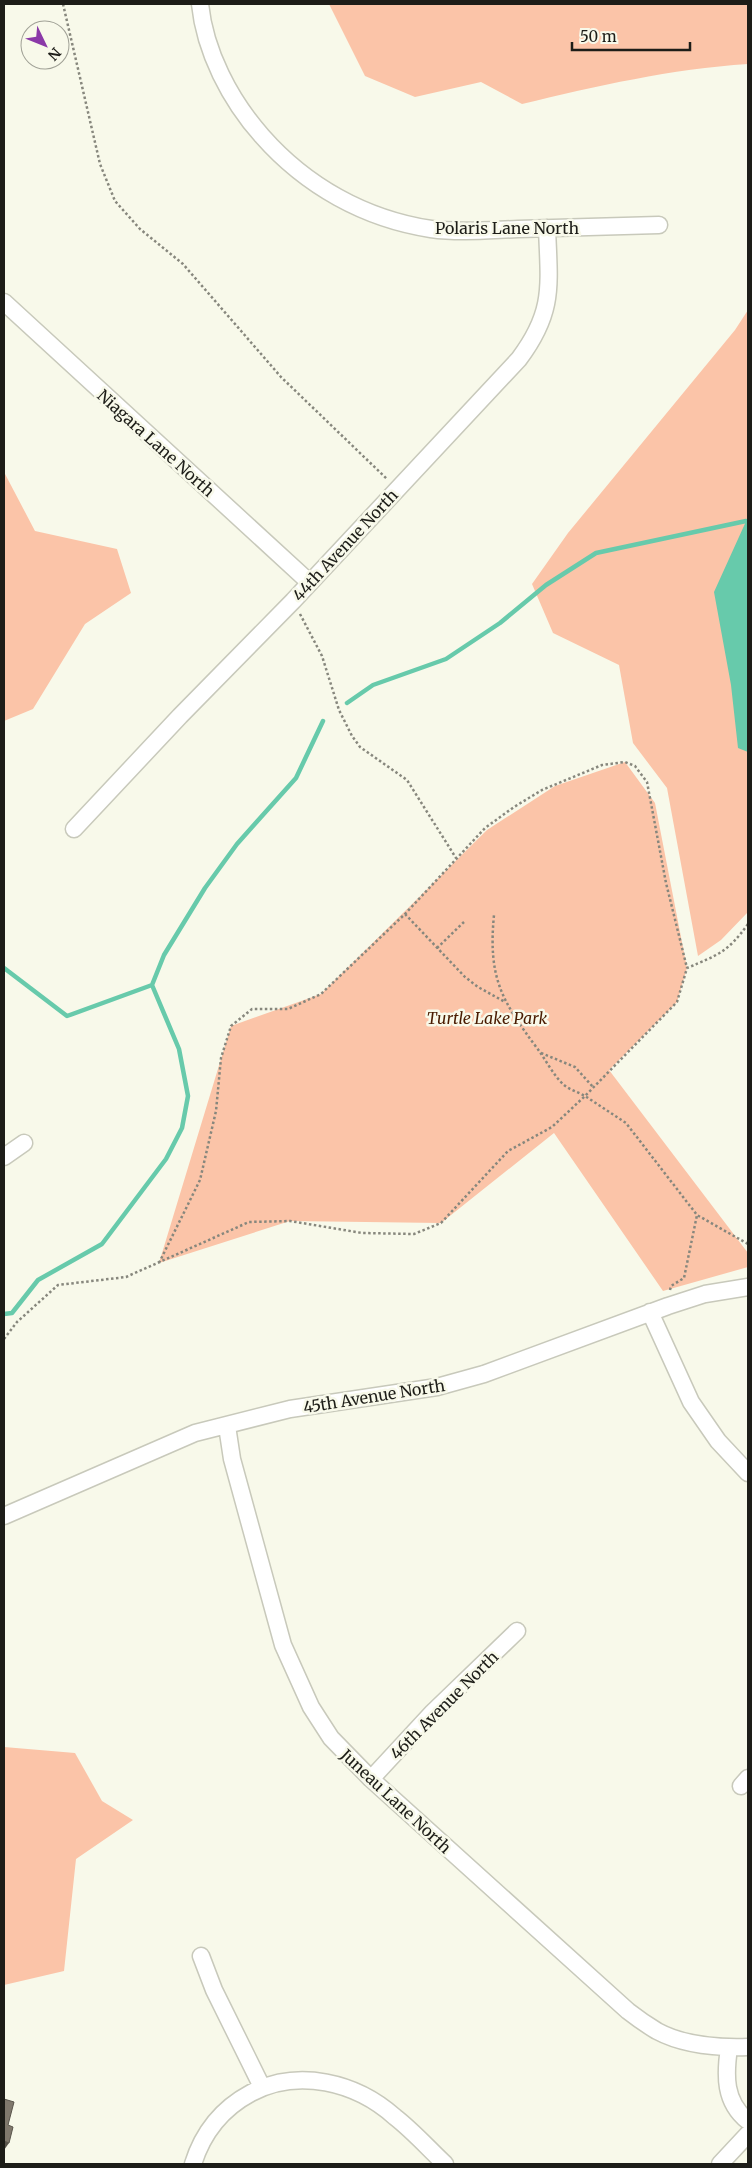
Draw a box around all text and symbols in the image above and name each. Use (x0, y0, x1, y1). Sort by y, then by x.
north arrow (20, 20, 70, 70)
scale bar (572, 20, 690, 52)
text: 50 m (580, 27, 617, 46)
text: N (44, 44, 65, 64)
street label: Polaris Lane North (435, 218, 579, 238)
street label: Niagara Lane North (93, 385, 219, 501)
street label: 44th Avenue North (288, 485, 402, 605)
park label: Turtle Lake Park (427, 1008, 547, 1028)
street label: 45th Avenue North (302, 1375, 447, 1417)
street label: 46th Avenue North (386, 1646, 503, 1763)
street label: Juneau Lane North (336, 1744, 456, 1858)

